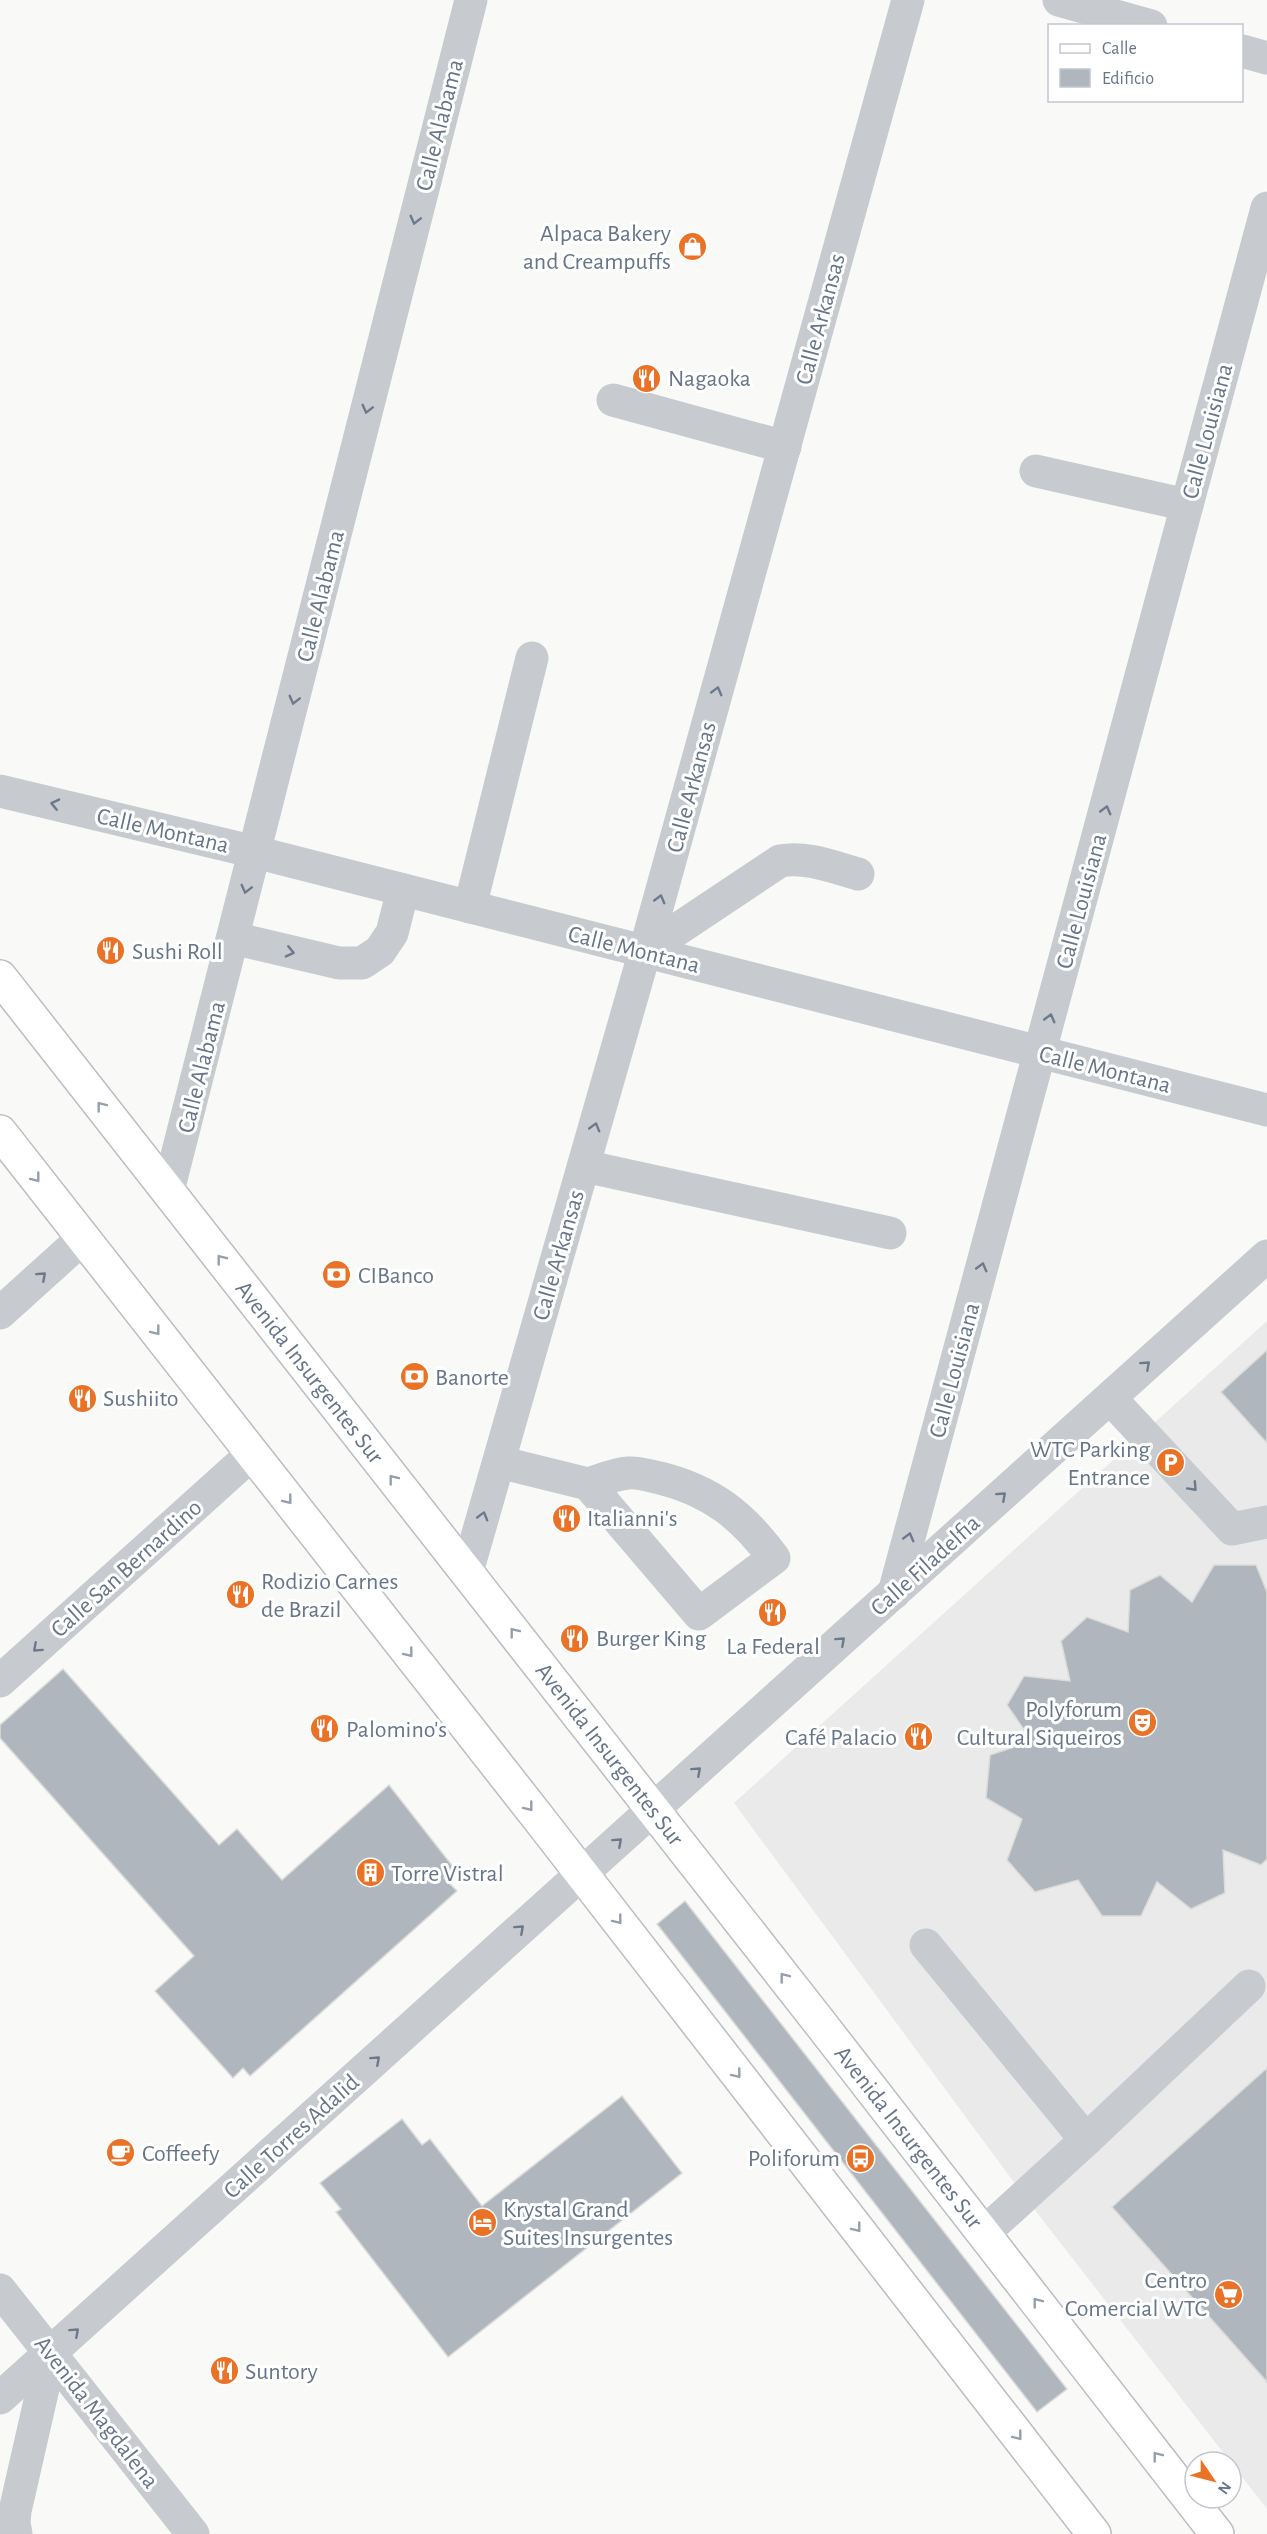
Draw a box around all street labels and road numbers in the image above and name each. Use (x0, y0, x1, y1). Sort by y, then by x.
street label: Calle Alabama (412, 57, 468, 194)
street label: Calle Arkansas (792, 251, 850, 387)
street label: Calle Louisiana (1178, 361, 1238, 501)
street label: Calle Alabama (293, 528, 349, 665)
street label: Calle Arkansas (663, 719, 721, 855)
street label: Calle Montana (94, 804, 231, 858)
street label: Calle Louisiana (1052, 831, 1112, 971)
street label: Calle Montana (565, 922, 702, 978)
street label: Calle Alabama (174, 999, 230, 1136)
street label: Calle Montana (1036, 1042, 1173, 1098)
street label: Calle Arkansas (529, 1187, 589, 1323)
street label: Avenida Insurgentes Sur (231, 1277, 388, 1469)
street label: Calle Louisiana (925, 1300, 985, 1440)
street label: Calle San Bernardino (47, 1495, 207, 1642)
street label: Calle Filadelfia (867, 1511, 985, 1621)
street label: Avenida Insurgentes Sur (531, 1659, 688, 1851)
street label: Avenida Insurgentes Sur (830, 2042, 987, 2234)
street label: Calle Torres Adalid (219, 2070, 364, 2203)
street label: Avenida Magdalena (30, 2332, 163, 2493)

